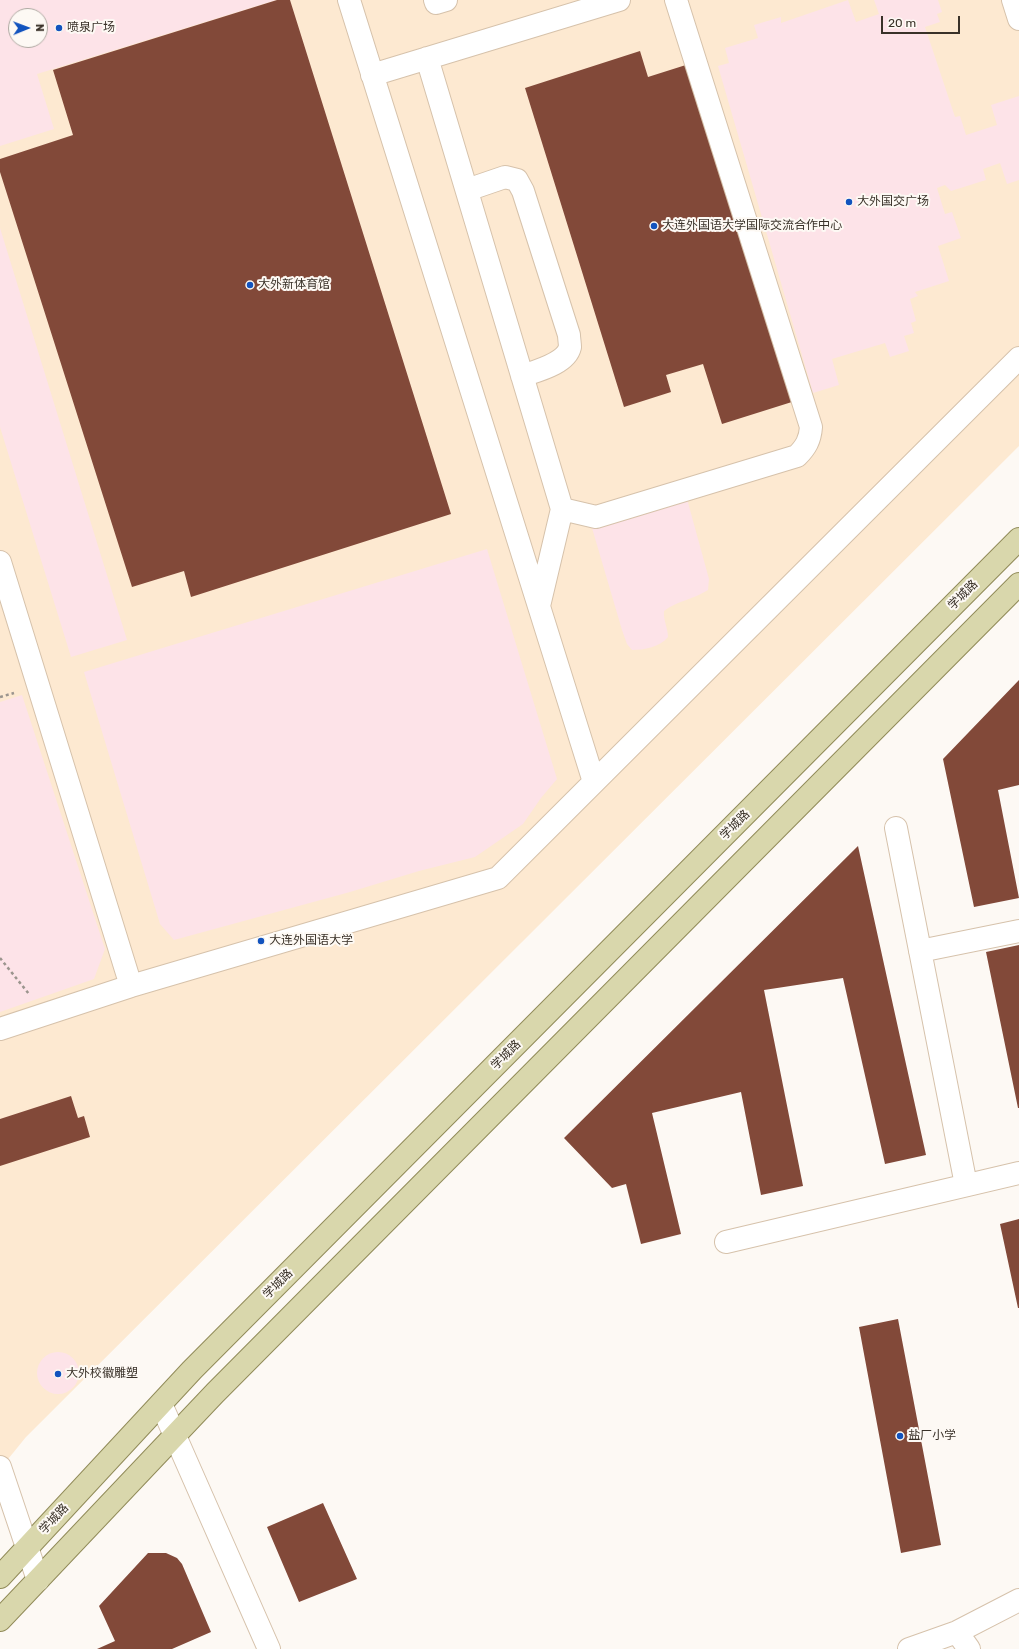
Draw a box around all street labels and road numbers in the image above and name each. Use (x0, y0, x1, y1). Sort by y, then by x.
street label: 学城路 (945, 577, 981, 613)
street label: 学城路 (717, 807, 753, 843)
street label: 学城路 (488, 1037, 524, 1073)
street label: 学城路 (260, 1266, 296, 1302)
street label: 学城路 (36, 1501, 72, 1537)

